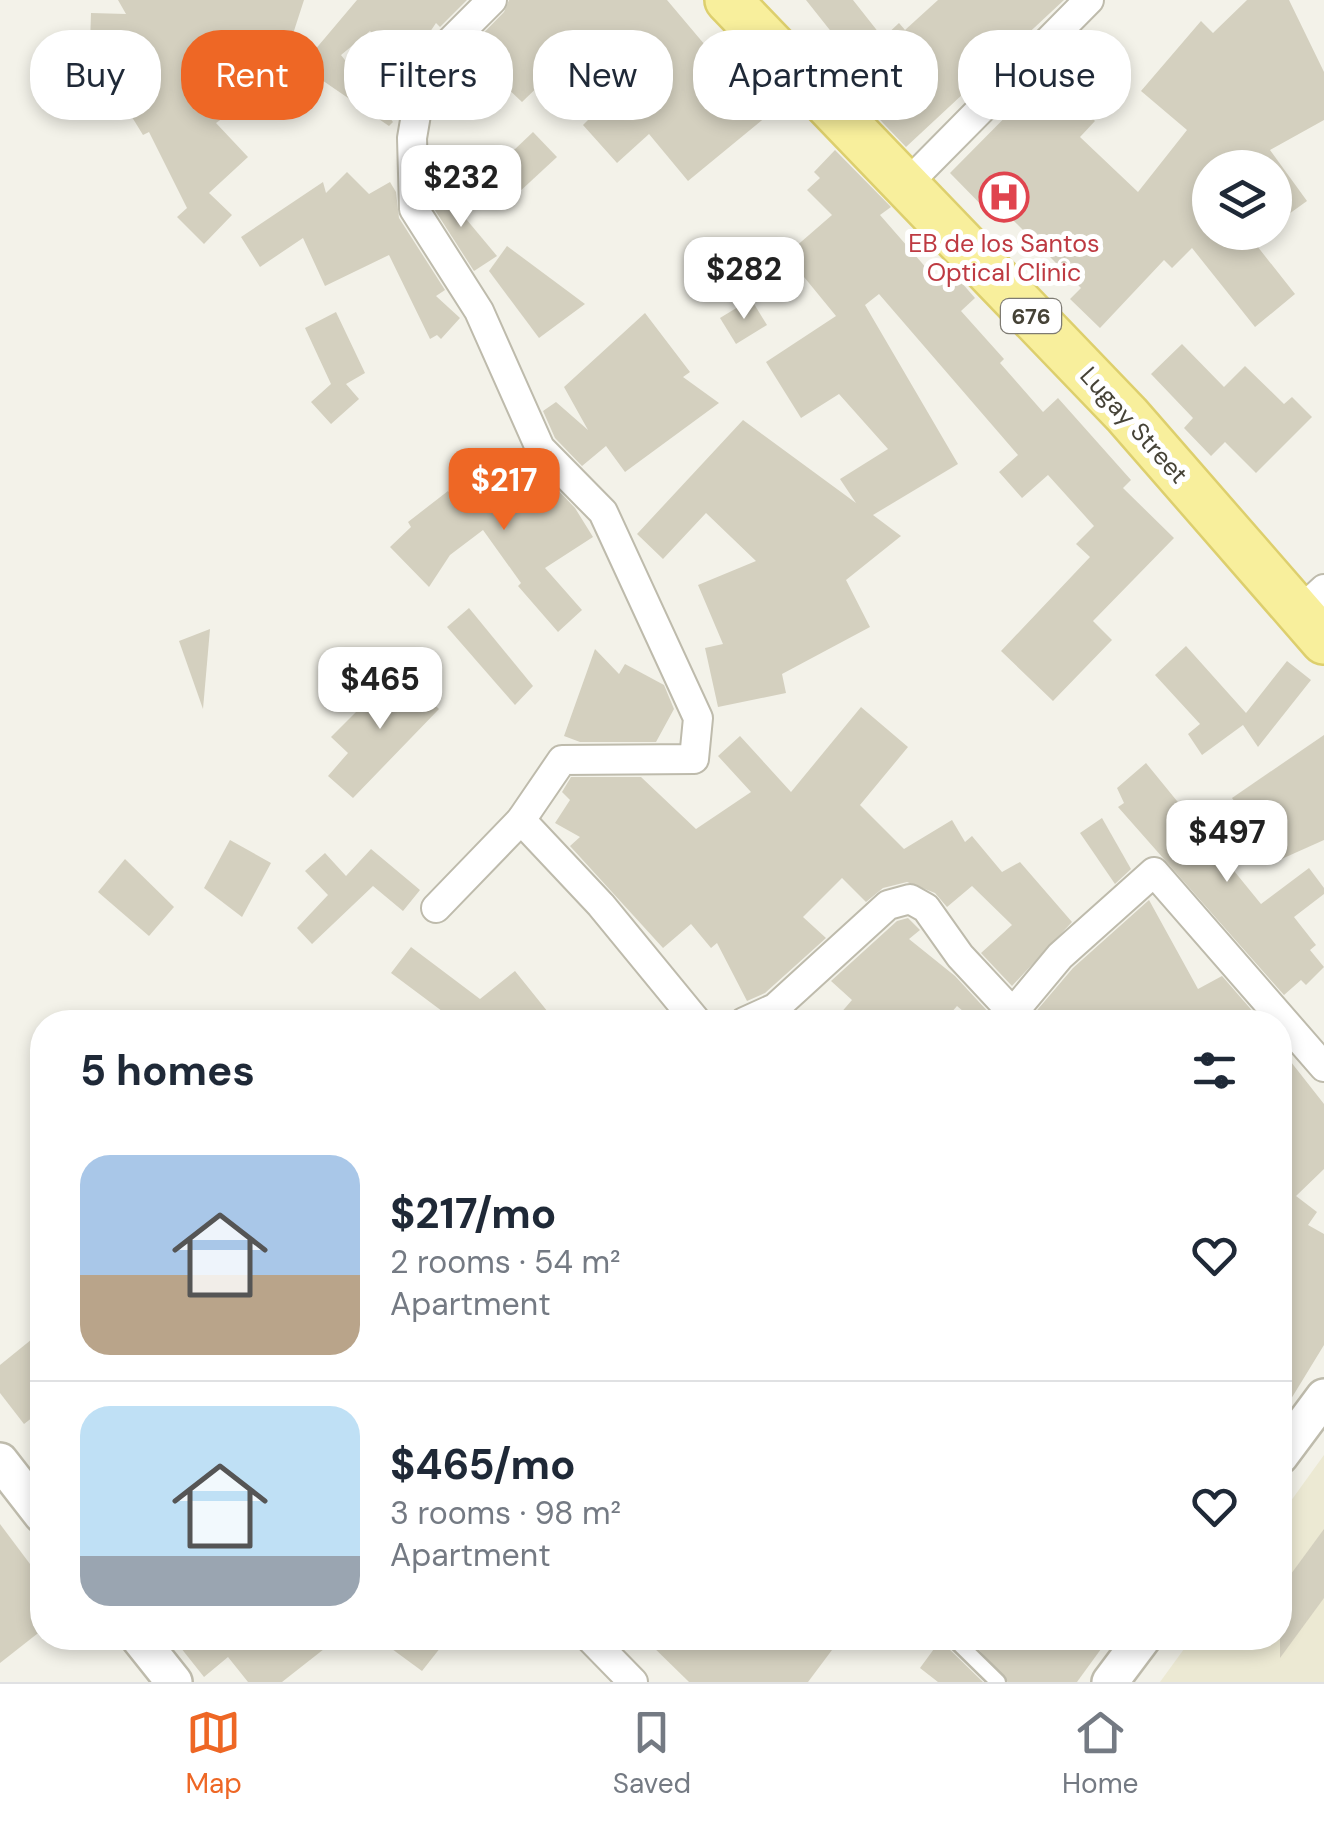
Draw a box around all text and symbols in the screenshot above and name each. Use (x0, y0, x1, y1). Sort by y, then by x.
chip: Buy (30, 30, 161, 120)
chip: Rent (181, 30, 324, 120)
chip: Filters (344, 30, 513, 120)
chip: New (533, 30, 673, 120)
chip: Apartment (693, 30, 938, 120)
chip: House (958, 30, 1131, 120)
pin: $232 (402, 145, 520, 230)
map controls (1192, 150, 1292, 250)
button: layers (1192, 150, 1292, 250)
text: $232 (423, 156, 499, 198)
hospital icon: EB de los Santos Optical Clinic (978, 171, 1030, 223)
place label: EB de los Santos Optical Clinic (908, 227, 1100, 289)
pin: $282 (685, 237, 803, 322)
text: $282 (706, 248, 782, 290)
road number: 676 (1001, 299, 1061, 333)
street label: Lugay Street (1073, 360, 1195, 490)
pin: $217 (445, 448, 563, 533)
text: $217 (471, 459, 537, 501)
pin: $465 (321, 647, 439, 732)
text: $465 (340, 658, 420, 700)
pin: $497 (1168, 800, 1286, 885)
text: $497 (1188, 811, 1266, 853)
text: 5 homes (80, 1043, 255, 1098)
icon: filters (1187, 1043, 1242, 1098)
text: $217/mo (390, 1186, 556, 1241)
icon: home (160, 1195, 280, 1315)
icon: heart (1187, 1228, 1242, 1283)
text: 2 rooms · 54 m² (390, 1241, 621, 1283)
text: Apartment (390, 1283, 551, 1325)
text: $465/mo (390, 1437, 576, 1492)
icon: home (160, 1446, 280, 1566)
icon: heart (1187, 1479, 1242, 1534)
text: 3 rooms · 98 m² (390, 1492, 621, 1534)
text: Apartment (390, 1534, 551, 1576)
tab: Map (185, 1705, 242, 1802)
tab: Saved (613, 1705, 691, 1802)
tab: Home (1062, 1705, 1139, 1802)

